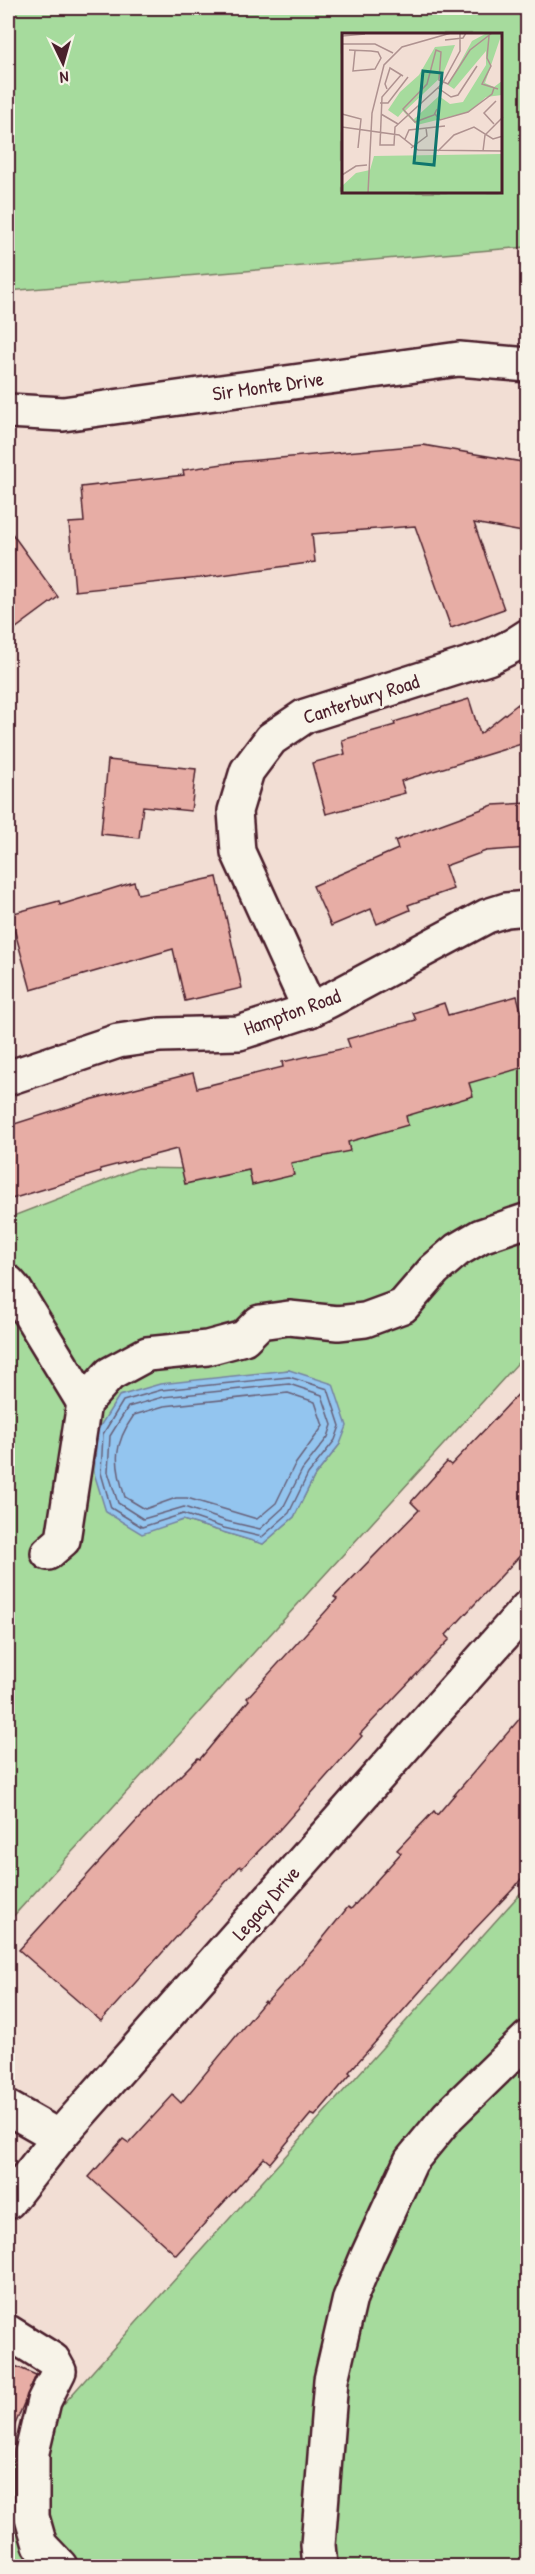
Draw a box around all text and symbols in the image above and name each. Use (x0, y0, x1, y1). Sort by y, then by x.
north arrow (33, 33, 93, 93)
inset map (342, 33, 502, 194)
text: N (59, 67, 70, 89)
street label: Sir Monte Drive (211, 364, 325, 407)
street label: Canterbury Road (300, 667, 422, 730)
street label: Hampton Road (240, 982, 344, 1041)
street label: Legacy Drive (226, 1860, 306, 1946)

